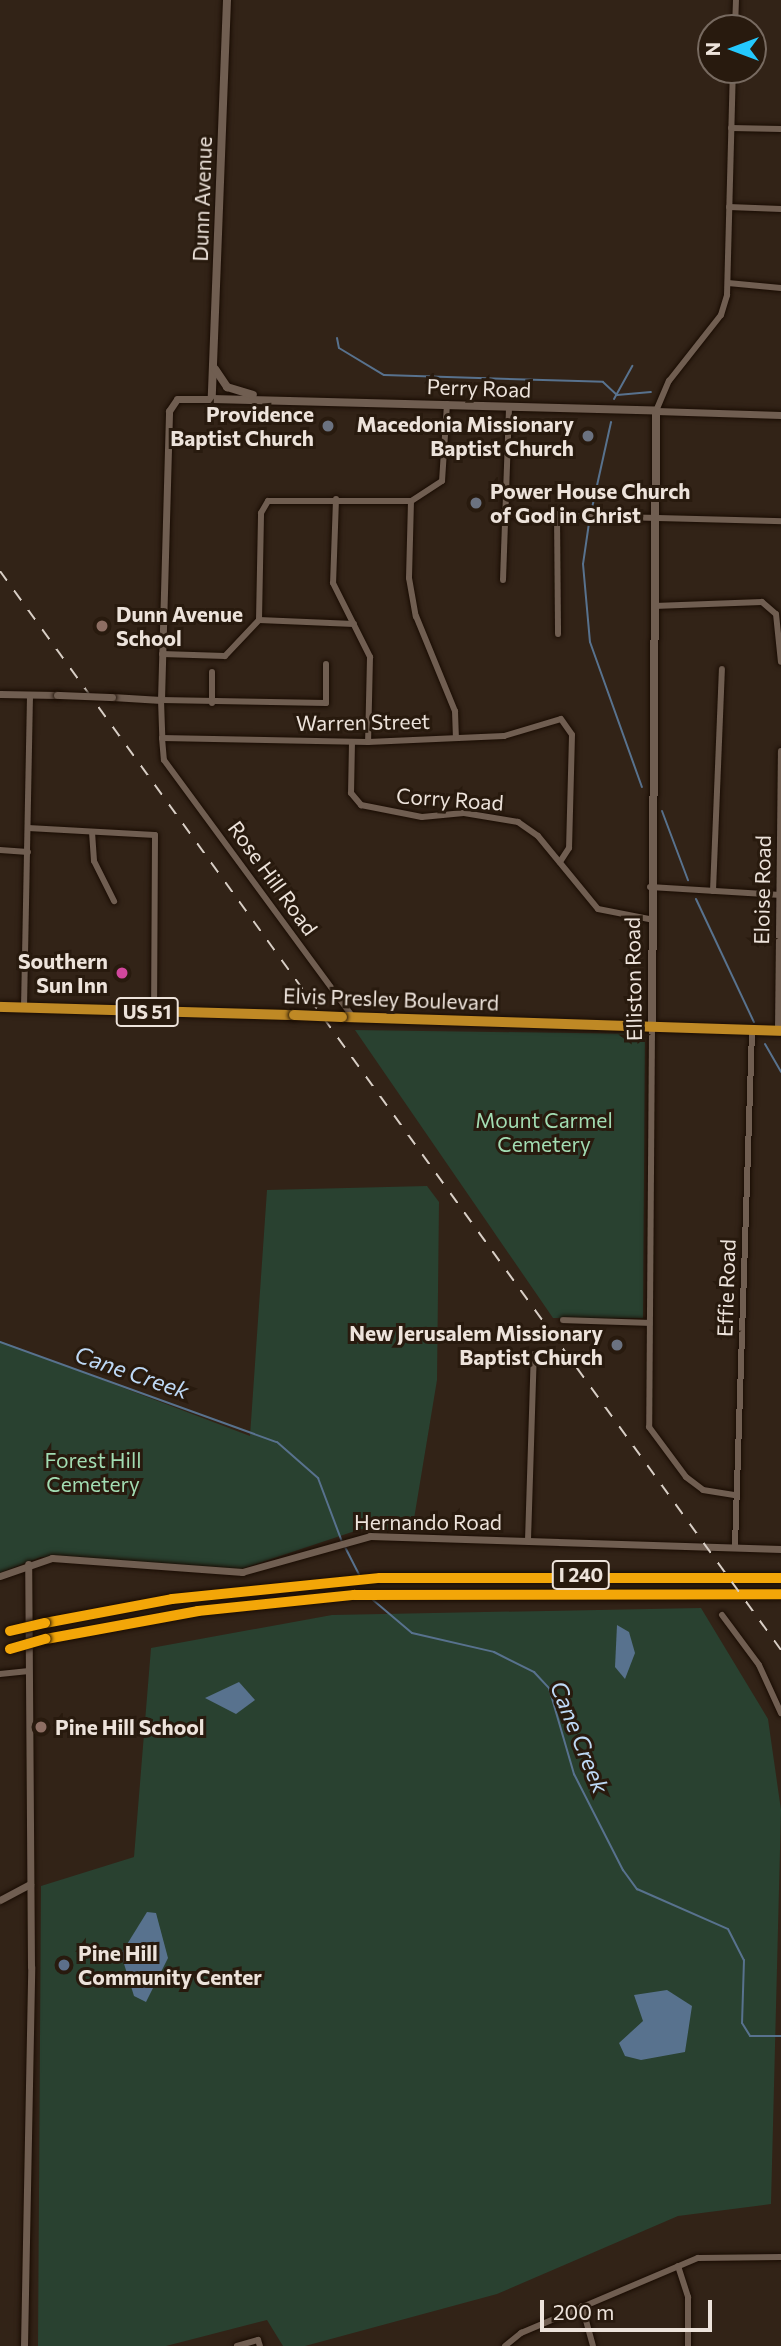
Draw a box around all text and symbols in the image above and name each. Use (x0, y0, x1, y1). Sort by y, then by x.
north arrow (697, 14, 767, 84)
text: N (701, 42, 724, 56)
street label: Dunn Avenue (187, 136, 217, 262)
street label: Perry Road (426, 374, 532, 402)
place label: Providence Baptist Church (170, 401, 314, 451)
place label: Macedonia Missionary Baptist Church (356, 411, 574, 461)
marker: Providence Baptist Church (320, 418, 336, 434)
marker: Macedonia Missionary Baptist Church (580, 428, 596, 444)
place label: Power House Church of God in Christ (490, 478, 690, 528)
marker: Power House Church of God in Christ (468, 495, 484, 511)
place label: Dunn Avenue School (116, 601, 243, 651)
marker: Dunn Avenue School (94, 618, 110, 634)
street label: Warren Street (296, 708, 430, 736)
street label: Corry Road (395, 783, 505, 815)
street label: Rose Hill Road (223, 816, 323, 940)
street label: Eloise Road (748, 835, 776, 945)
street label: Elliston Road (619, 917, 647, 1041)
place label: Southern Sun Inn (18, 948, 108, 998)
marker: Southern Sun Inn (114, 965, 130, 981)
street label: Elvis Presley Boulevard (283, 983, 499, 1015)
road number: US 51 (116, 996, 178, 1028)
park label: Mount Carmel Cemetery (475, 1107, 613, 1157)
street label: Effie Road (712, 1239, 740, 1337)
place label: New Jerusalem Missionary Baptist Church (349, 1320, 603, 1370)
marker: New Jerusalem Missionary Baptist Church (609, 1337, 625, 1353)
water label: Cane Creek (71, 1340, 193, 1404)
park label: Forest Hill Cemetery (44, 1447, 142, 1497)
street label: Hernando Road (354, 1509, 502, 1535)
road number: I 240 (551, 1560, 611, 1590)
water label: Cane Creek (545, 1677, 615, 1797)
place label: Pine Hill School (55, 1714, 204, 1740)
marker: Pine Hill School (33, 1719, 49, 1735)
place label: Pine Hill Community Center (78, 1940, 262, 1990)
marker: Pine Hill Community Center (56, 1957, 72, 1973)
scale bar (543, 2286, 714, 2330)
text: 200 m (553, 2299, 614, 2324)

